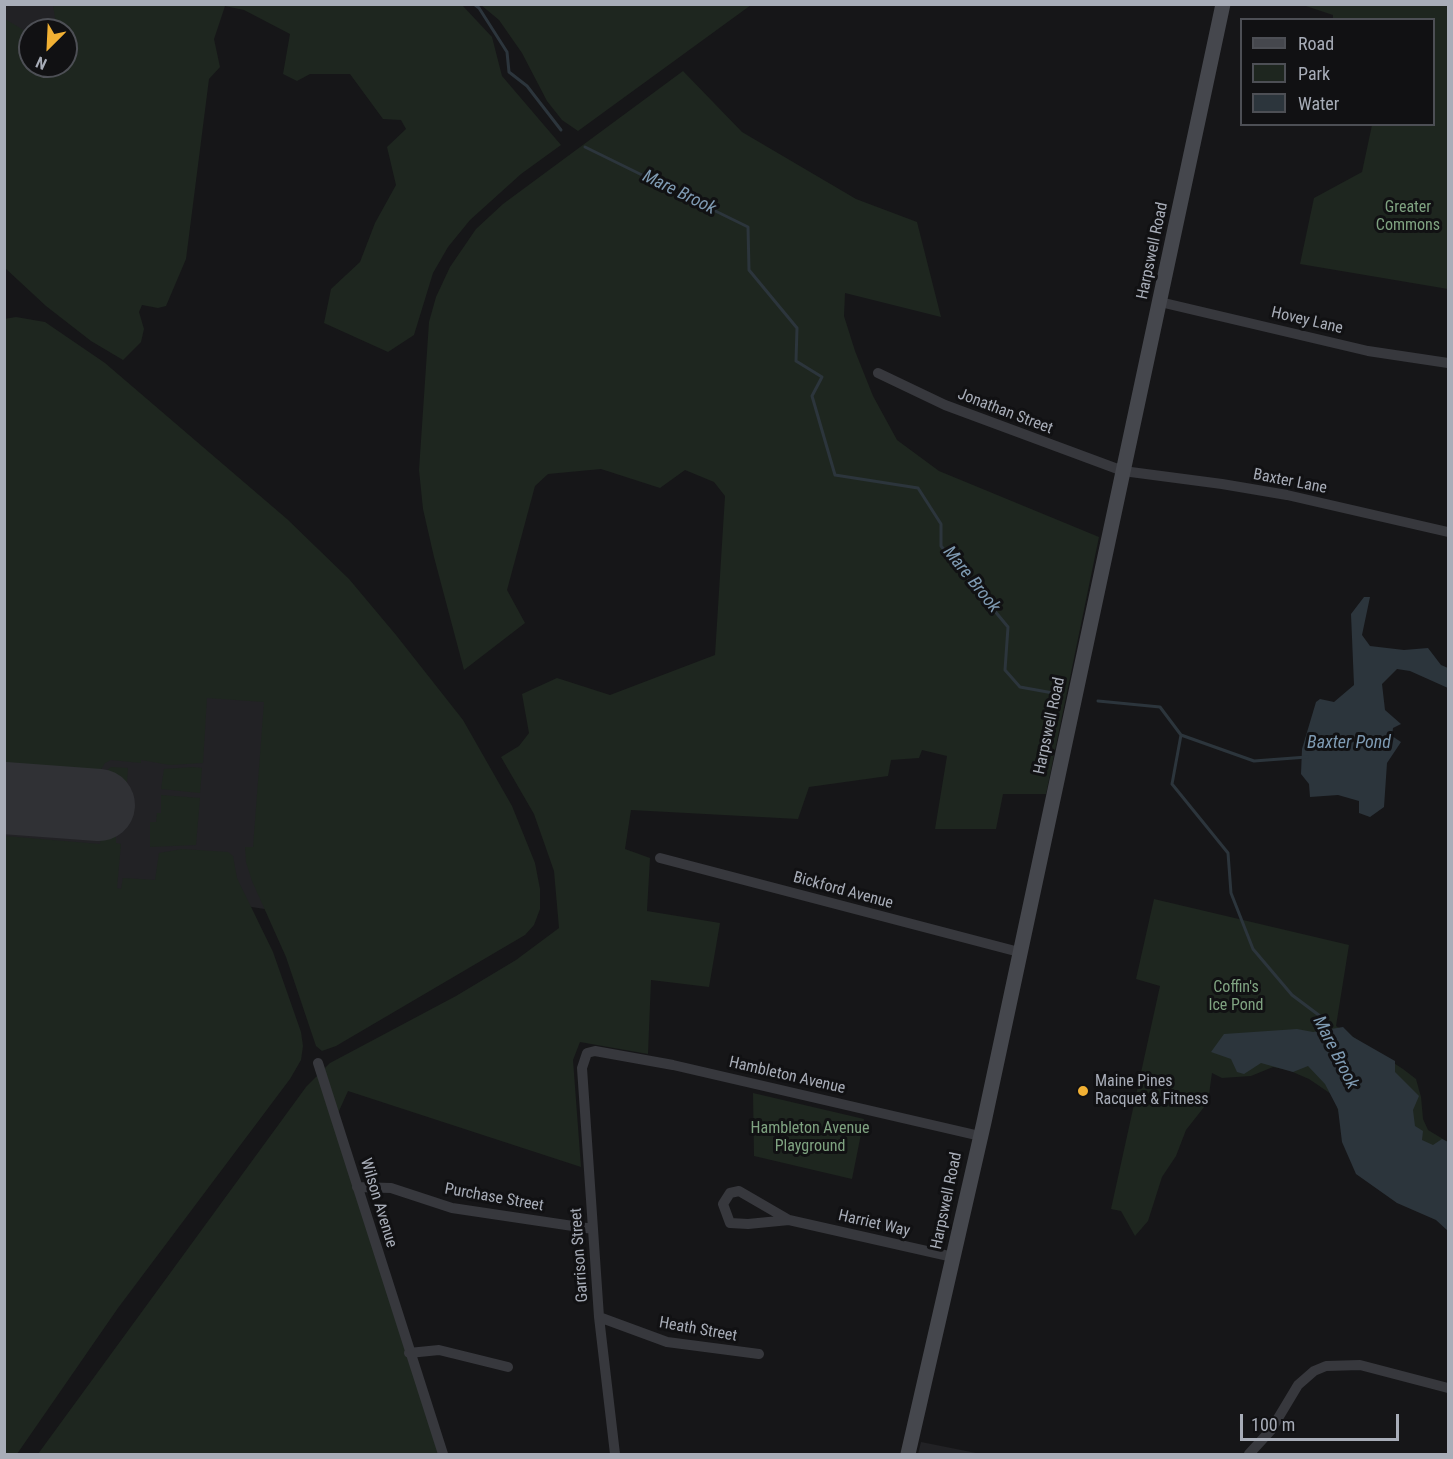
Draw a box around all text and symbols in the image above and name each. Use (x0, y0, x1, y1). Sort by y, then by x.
north arrow (18, 18, 78, 78)
legend (1240, 18, 1435, 126)
text: Road (1298, 33, 1334, 54)
text: N (33, 52, 50, 74)
text: Park (1298, 63, 1330, 84)
text: Water (1298, 93, 1339, 114)
water label: Mare Brook (639, 166, 719, 220)
park label: Greater Commons (1376, 198, 1440, 236)
street label: Harpswell Road (1133, 201, 1173, 301)
street label: Hovey Lane (1269, 303, 1345, 339)
street label: Jonathan Street (955, 385, 1055, 439)
street label: Baxter Lane (1251, 465, 1329, 499)
water label: Mare Brook (938, 542, 1004, 618)
street label: Harpswell Road (1030, 676, 1070, 776)
water label: Baxter Pond (1307, 732, 1391, 754)
street label: Bickford Avenue (791, 868, 895, 914)
park label: Coffin's Ice Pond (1208, 978, 1264, 1016)
water label: Mare Brook (1307, 1013, 1363, 1093)
street label: Hambleton Avenue (727, 1053, 847, 1099)
place label: Maine Pines Racquet & Fitness (1095, 1072, 1209, 1110)
marker: Maine Pines Racquet & Fitness (1076, 1084, 1090, 1098)
park label: Hambleton Avenue Playground (751, 1119, 869, 1157)
street label: Harpswell Road (927, 1151, 967, 1251)
street label: Wilson Avenue (355, 1156, 401, 1250)
street label: Purchase Street (443, 1180, 545, 1216)
street label: Harriet Way (836, 1206, 912, 1242)
street label: Garrison Street (567, 1207, 593, 1303)
street label: Heath Street (658, 1314, 738, 1346)
scale bar (1243, 1402, 1402, 1440)
text: 100 m (1251, 1414, 1295, 1435)

